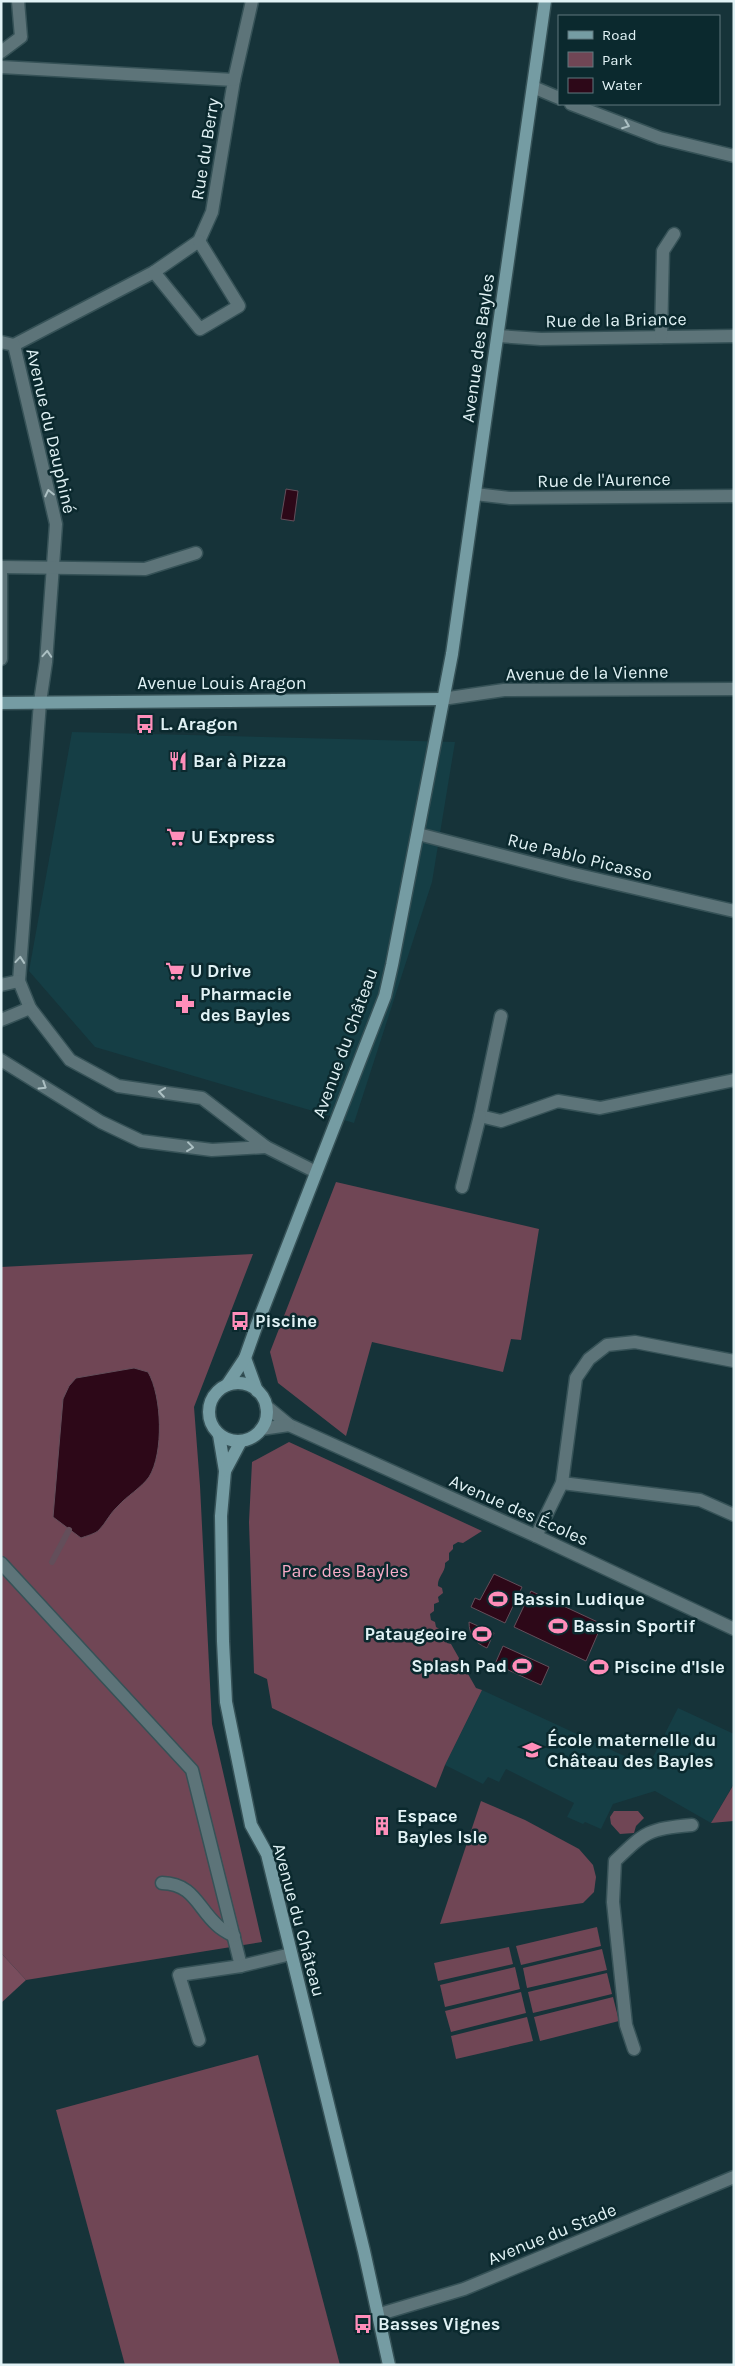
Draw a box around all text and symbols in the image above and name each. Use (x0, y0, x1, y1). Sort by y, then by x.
legend (558, 15, 720, 105)
text: Road (602, 26, 637, 44)
text: Park (602, 51, 632, 69)
text: Water (602, 76, 643, 94)
street label: Rue du Berry (186, 96, 224, 202)
one-way arrow (621, 119, 629, 129)
street label: Avenue des Bayles (457, 272, 499, 424)
street label: Rue de la Briance (545, 308, 687, 332)
street label: Avenue du Dauphiné (21, 346, 81, 516)
street label: Rue de l'Aurence (537, 468, 671, 492)
one-way arrow (44, 488, 55, 497)
one-way arrow (41, 650, 52, 658)
street label: Avenue de la Vienne (506, 661, 668, 685)
street label: Avenue Louis Aragon (137, 672, 307, 694)
bus stop icon: L. Aragon (134, 713, 156, 735)
place label: L. Aragon (160, 713, 238, 735)
restaurant icon: Bar à Pizza (167, 750, 189, 772)
place label: Bar à Pizza (193, 750, 287, 772)
supermarket icon: U Express (165, 826, 187, 848)
place label: U Express (191, 826, 275, 848)
street label: Rue Pablo Picasso (505, 828, 655, 886)
one-way arrow (14, 956, 25, 964)
supermarket icon: U Drive (164, 960, 186, 982)
place label: U Drive (190, 960, 251, 982)
street label: Avenue du Château (308, 965, 382, 1121)
place label: Pharmacie des Bayles (200, 983, 292, 1026)
pharmacy icon: Pharmacie des Bayles (174, 993, 196, 1015)
one-way arrow (37, 1079, 46, 1089)
one-way arrow (158, 1088, 167, 1098)
one-way arrow (186, 1141, 194, 1152)
bus stop icon: Piscine (229, 1310, 251, 1332)
place label: Piscine (255, 1310, 317, 1332)
street label: Avenue des Écoles (446, 1469, 592, 1551)
park label: Parc des Bayles (282, 1560, 408, 1582)
sports icon: Bassin Ludique (487, 1588, 509, 1610)
place label: Bassin Ludique (513, 1588, 645, 1610)
sports icon: Bassin Sportif (547, 1615, 569, 1637)
place label: Bassin Sportif (573, 1615, 696, 1637)
place label: Pataugeoire (364, 1623, 467, 1645)
sports icon: Pataugeoire (471, 1623, 493, 1645)
place label: Splash Pad (411, 1655, 507, 1677)
sports icon: Splash Pad (511, 1655, 533, 1677)
sports icon: Piscine d'Isle (588, 1656, 610, 1678)
place label: Piscine d'Isle (614, 1656, 725, 1678)
place label: École maternelle du Château des Bayles (547, 1728, 716, 1772)
school or university icon: École maternelle du Château des Bayles (521, 1739, 543, 1761)
place label: Espace Bayles Isle (397, 1805, 487, 1848)
building icon: Espace Bayles Isle (371, 1815, 393, 1837)
street label: Avenue du Château (268, 1841, 330, 1999)
street label: Avenue du Stade (484, 2198, 620, 2270)
bus stop icon: Basses Vignes (352, 2313, 374, 2335)
place label: Basses Vignes (378, 2313, 500, 2335)

